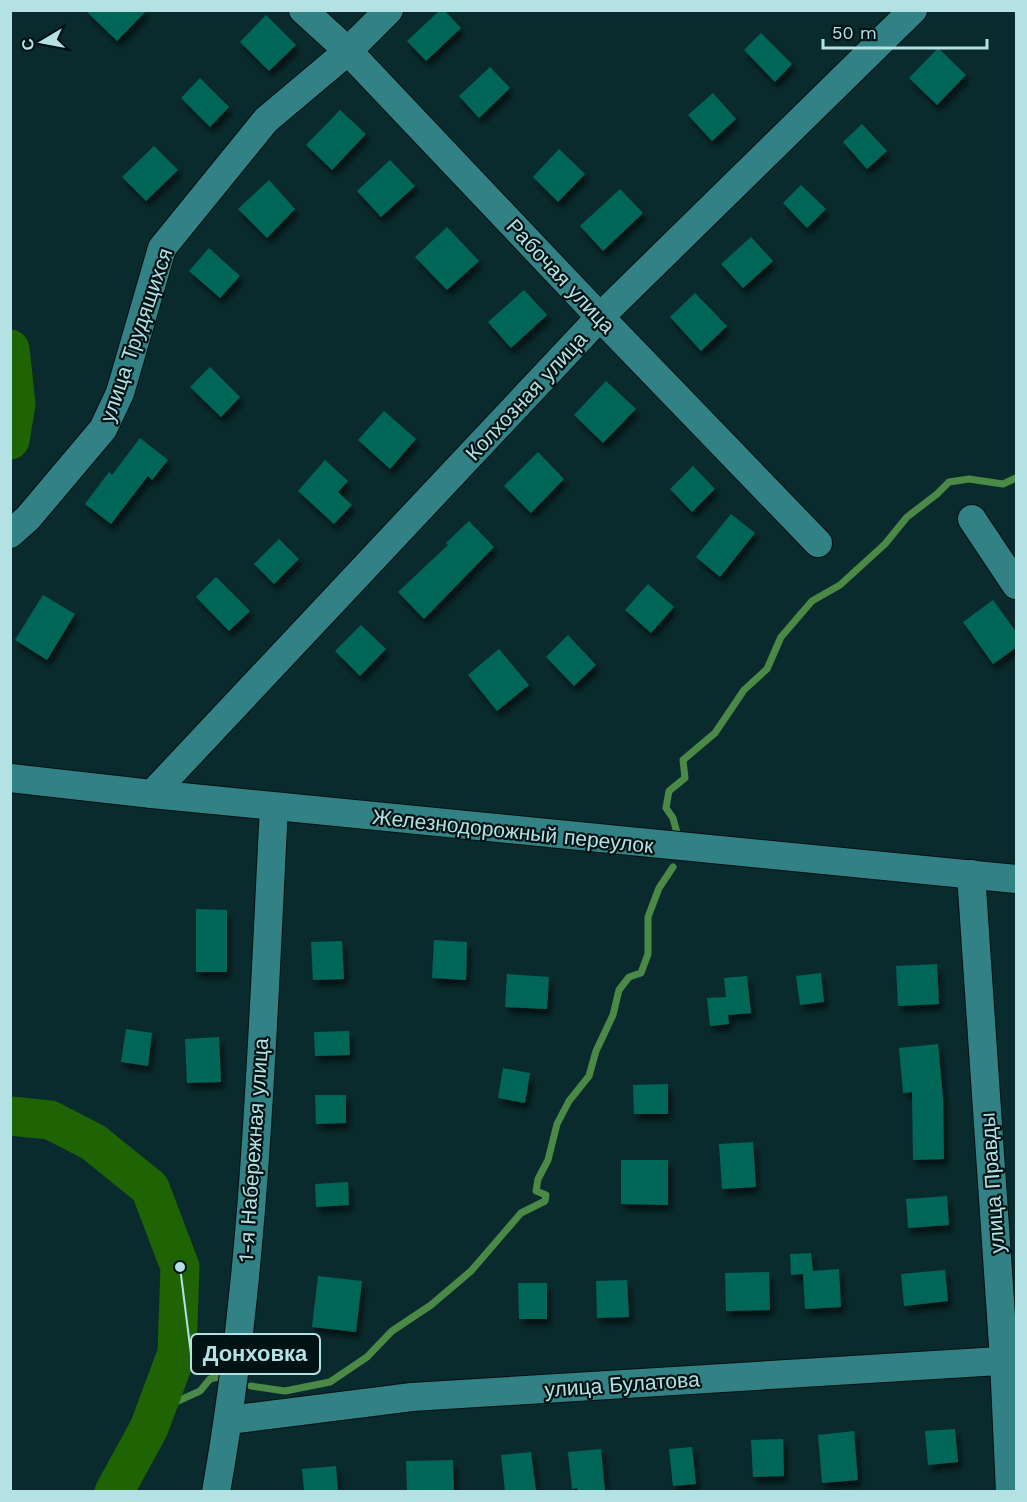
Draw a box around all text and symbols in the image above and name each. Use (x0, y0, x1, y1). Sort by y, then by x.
north arrow (12, 12, 72, 72)
scale bar (823, 12, 986, 50)
text: 50 m (832, 22, 877, 43)
text: С (17, 37, 38, 52)
street label: Рабочая улица (502, 214, 621, 339)
street label: улица Трудящихся (94, 245, 178, 425)
street label: Колхозная улица (460, 326, 592, 465)
street label: Железнодорожный переулок (371, 804, 655, 858)
street label: 1-я Набережная улица (233, 1037, 273, 1263)
street label: улица Правды (975, 1111, 1009, 1255)
callout: Донховка (191, 1334, 320, 1374)
text: Донховка (203, 1341, 308, 1366)
street label: улица Булатова (544, 1366, 701, 1402)

